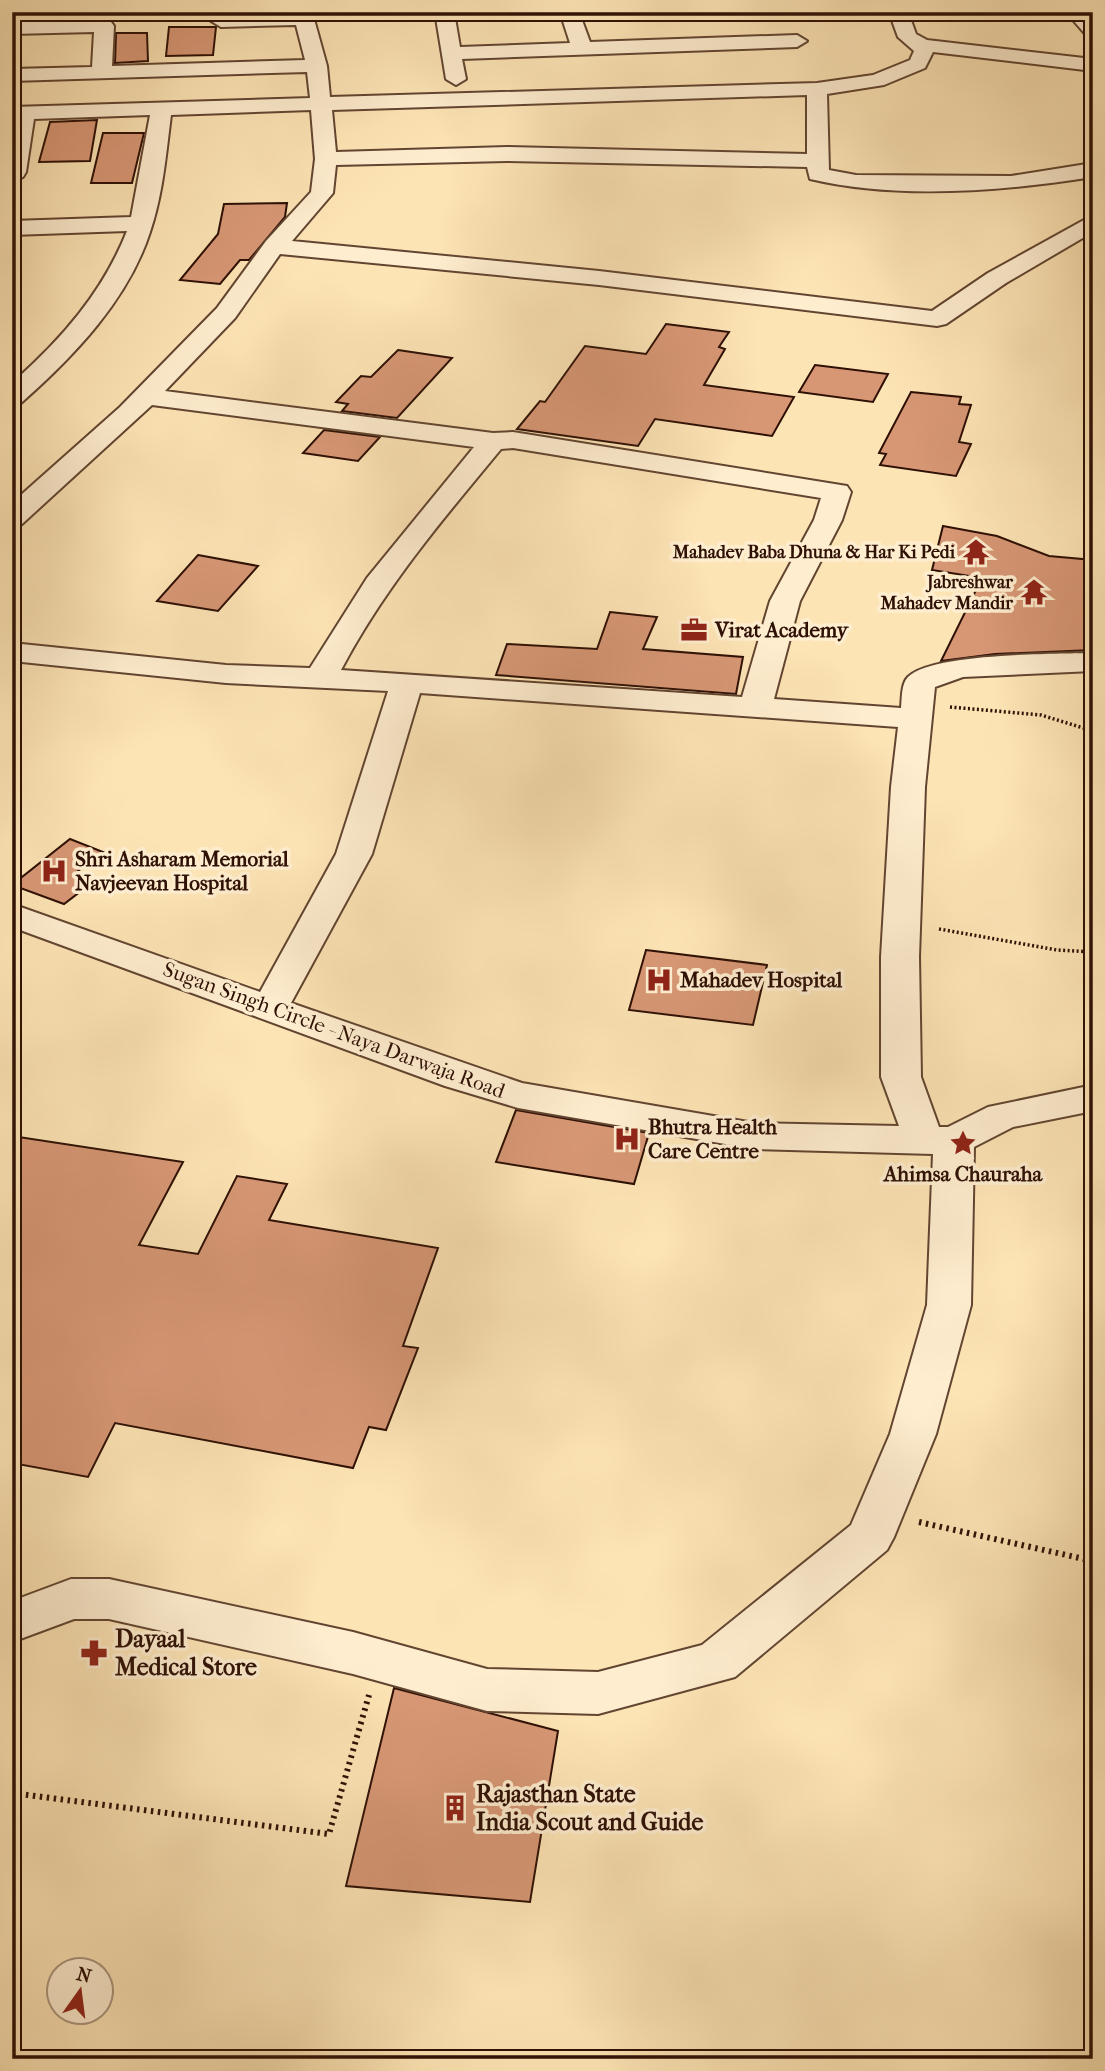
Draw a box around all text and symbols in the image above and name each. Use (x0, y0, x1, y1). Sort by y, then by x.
temple icon: Mahadev Baba Dhuna & Har Ki Pedi (961, 537, 991, 567)
place label: Mahadev Baba Dhuna & Har Ki Pedi (672, 542, 956, 563)
place label: Jabreshwar Mahadev Mandir (879, 572, 1013, 614)
temple icon: Jabreshwar Mahadev Mandir (1019, 577, 1049, 607)
office icon: Virat Academy (679, 615, 709, 645)
place label: Virat Academy (714, 618, 850, 642)
place label: Shri Asharam Memorial Navjeevan Hospital (75, 847, 289, 895)
hospital icon: Shri Asharam Memorial Navjeevan Hospital (39, 856, 69, 886)
street label: Sugan Singh Circle - Naya Darwaja Road (160, 957, 509, 1103)
hospital icon: Mahadev Hospital (644, 965, 674, 995)
place label: Mahadev Hospital (679, 968, 842, 992)
place label: Bhutra Health Care Centre (648, 1115, 777, 1163)
hospital icon: Bhutra Health Care Centre (612, 1124, 642, 1154)
place icon: Ahimsa Chauraha (948, 1128, 978, 1158)
place label: Ahimsa Chauraha (882, 1162, 1044, 1186)
place label: Dayaal Medical Store (115, 1625, 257, 1681)
pharmacy icon: Dayaal Medical Store (79, 1638, 109, 1668)
place label: Rajasthan State India Scout and Guide (476, 1780, 703, 1836)
building icon: Rajasthan State India Scout and Guide (440, 1793, 470, 1823)
north arrow (46, 1955, 116, 2025)
text: N (74, 1963, 94, 1988)

